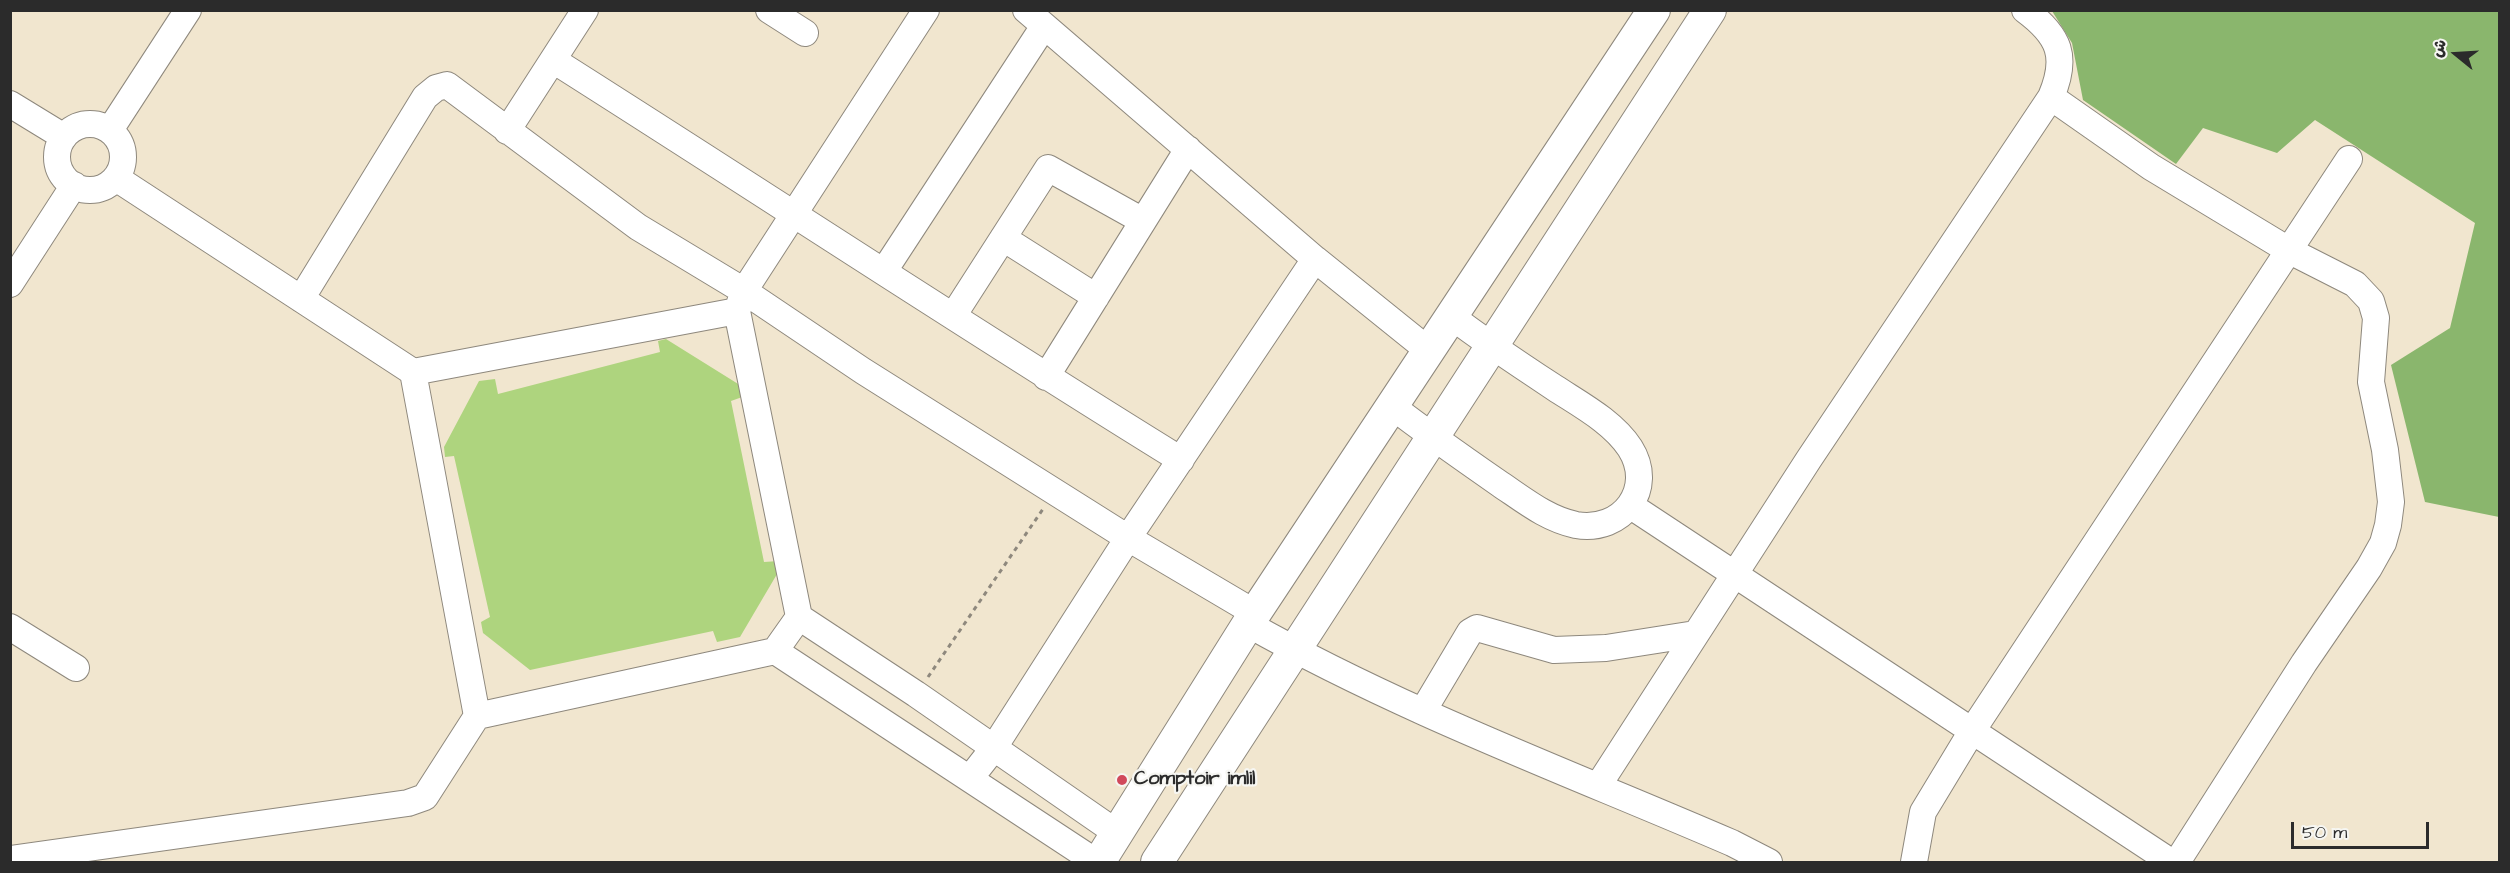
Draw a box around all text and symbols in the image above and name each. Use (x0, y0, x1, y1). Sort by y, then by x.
north arrow (2426, 24, 2486, 84)
text: ش (2426, 37, 2452, 60)
place label: Comptoir imlil (1134, 768, 1255, 792)
marker: Comptoir imlil (1115, 773, 1129, 787)
scale bar (2294, 810, 2432, 848)
text: 50 m (2302, 820, 2347, 845)

